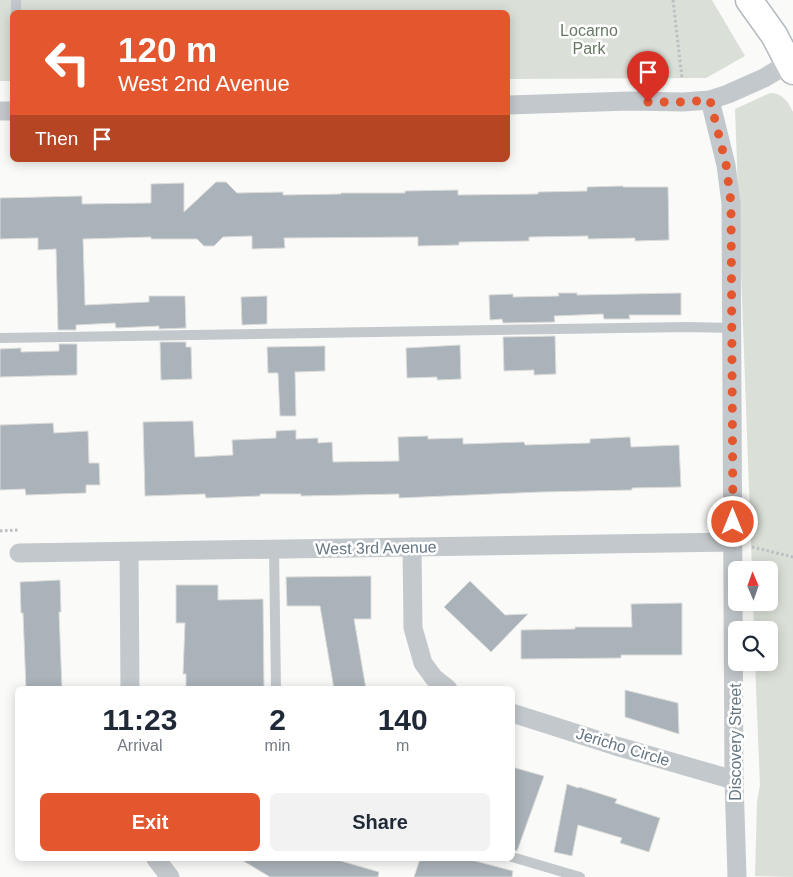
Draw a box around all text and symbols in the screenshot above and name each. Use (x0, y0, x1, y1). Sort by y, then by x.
park label: Locarno Park (560, 22, 618, 57)
icon: left (35, 30, 100, 95)
text: 120 m (118, 30, 217, 69)
pin (627, 51, 669, 102)
icon: arrive (634, 58, 662, 86)
text: West 2nd Avenue (118, 71, 290, 96)
icon: arrive (88, 125, 116, 153)
text: Then (35, 128, 78, 149)
position arrow (706, 495, 758, 547)
street label: West 3rd Avenue (315, 538, 437, 558)
north arrow (728, 561, 778, 611)
map controls (728, 561, 778, 671)
button: search (728, 621, 778, 671)
street label: Discovery Street (727, 683, 744, 801)
text: 11:23 (102, 703, 177, 736)
text: 2 (269, 703, 286, 736)
text: 140 (378, 703, 428, 736)
street label: Jericho Circle (574, 725, 672, 769)
text: Arrival (117, 737, 162, 754)
text: min (265, 737, 290, 754)
text: m (396, 737, 409, 754)
button: Exit (40, 793, 260, 851)
button: Share (270, 793, 490, 851)

